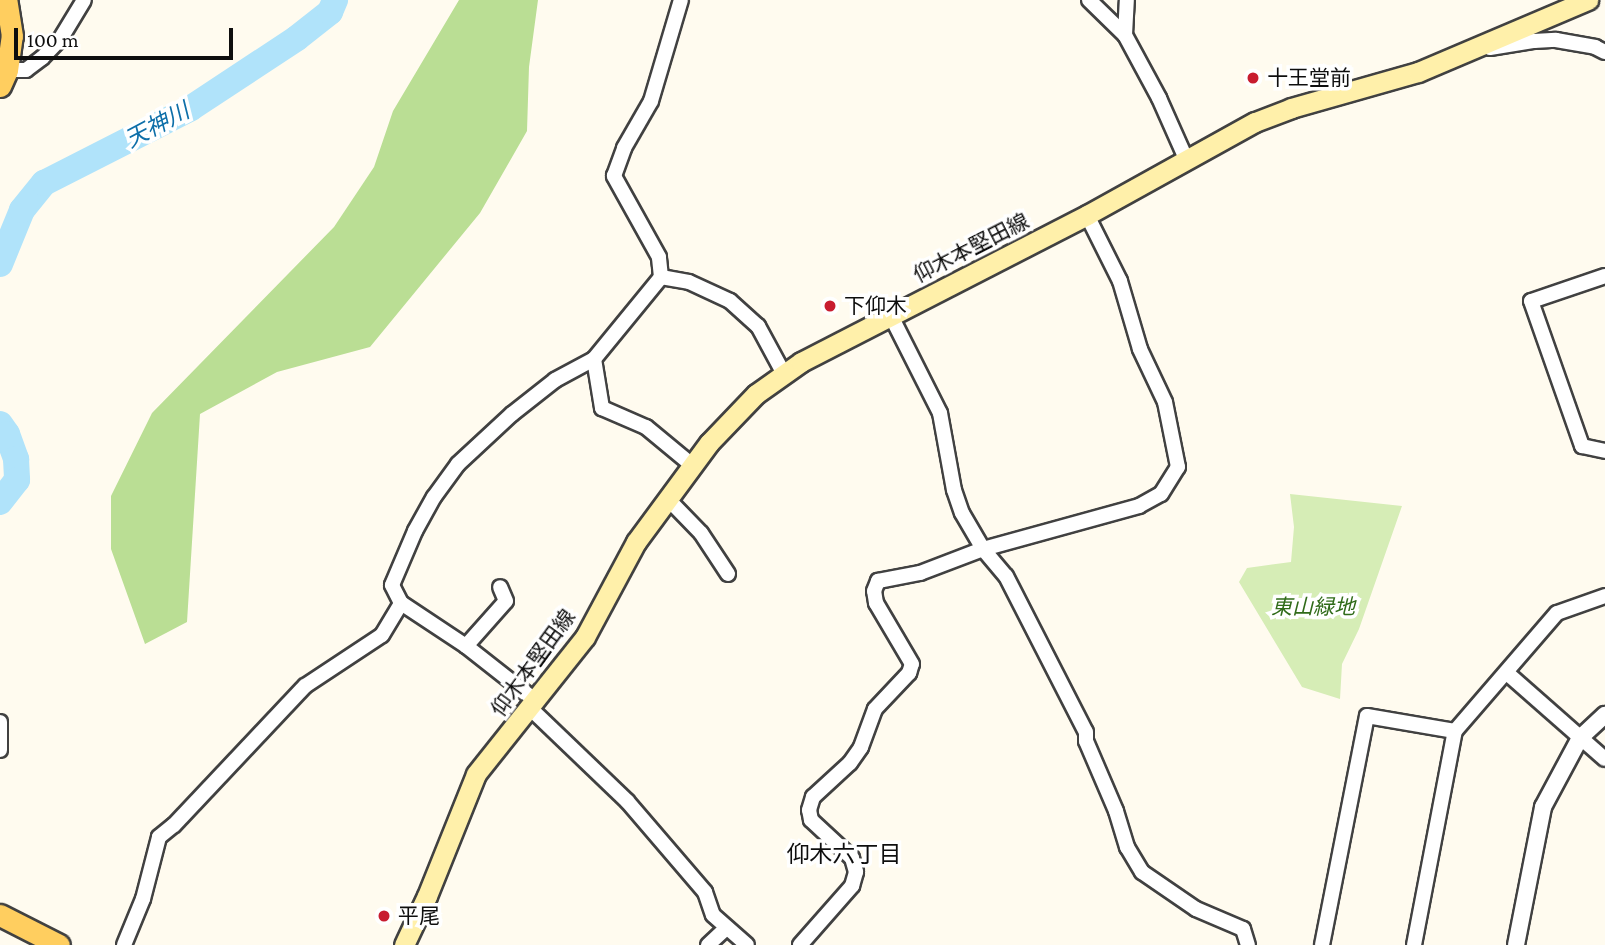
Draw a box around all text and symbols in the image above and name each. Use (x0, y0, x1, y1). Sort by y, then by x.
scale bar (18, 14, 236, 58)
text: 100 m (27, 28, 79, 52)
place label: 十王堂前 (1267, 65, 1351, 91)
marker: 十王堂前 (1245, 70, 1261, 86)
water label: 天神川 (120, 97, 194, 153)
street label: 仰木本堅田線 (909, 208, 1033, 288)
place label: 下仰木 (844, 293, 907, 319)
marker: 下仰木 (822, 298, 838, 314)
park label: 東山緑地 (1271, 594, 1355, 620)
street label: 仰木本堅田線 (486, 605, 580, 721)
district label: 仰木六丁目 (787, 840, 901, 868)
place label: 平尾 (398, 903, 440, 929)
marker: 平尾 (376, 908, 392, 924)

